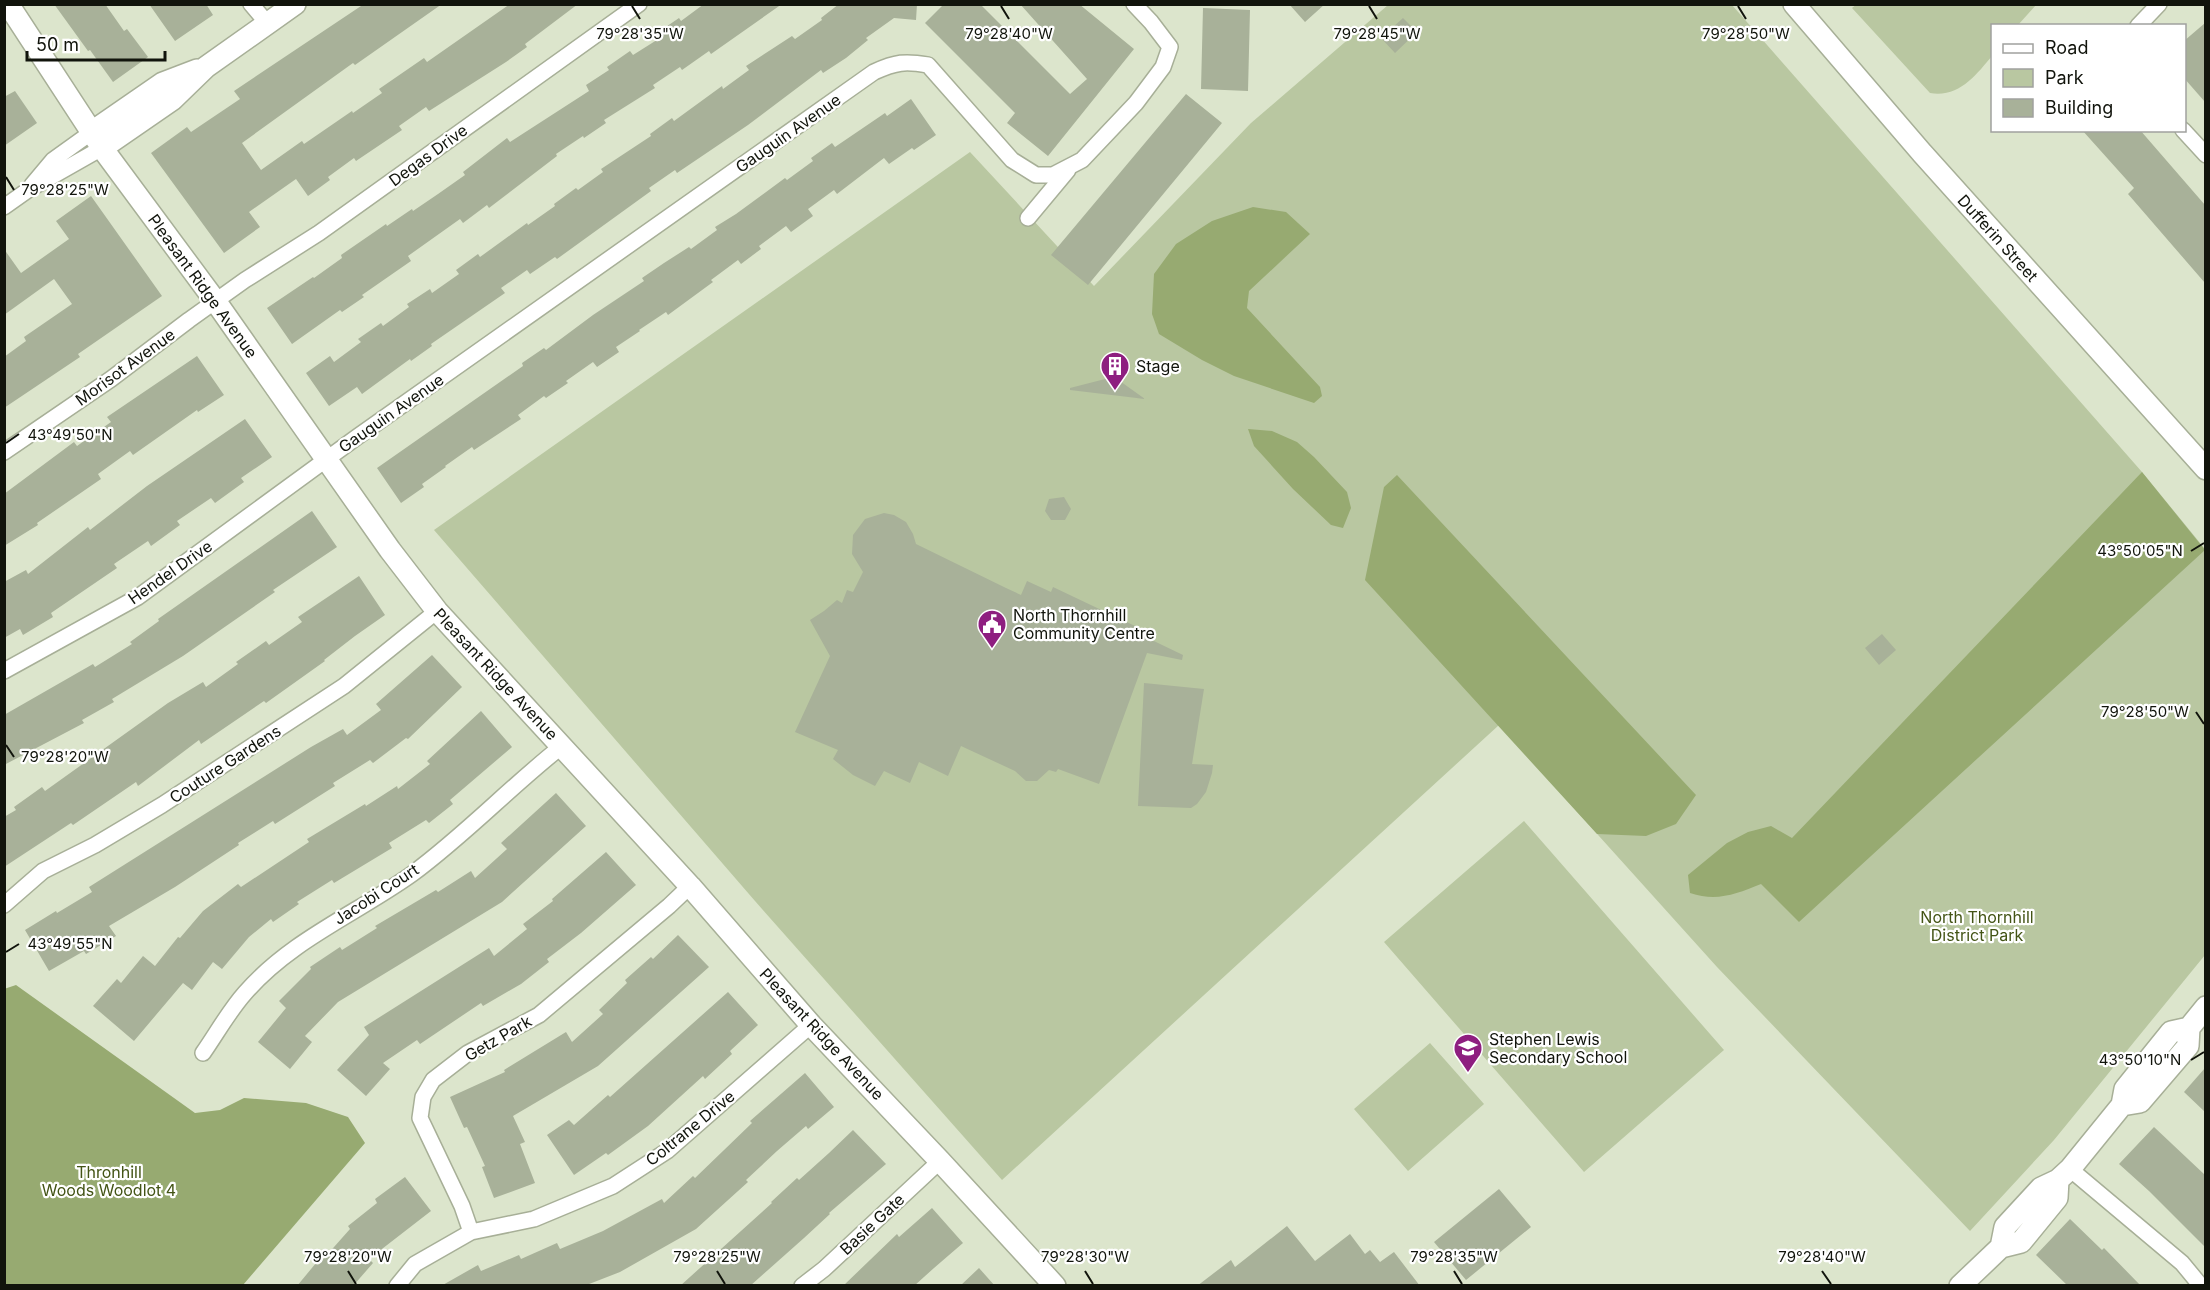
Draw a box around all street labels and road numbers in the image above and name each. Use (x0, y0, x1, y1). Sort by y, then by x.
street label: Gauguin Avenue (732, 89, 844, 177)
street label: Degas Drive (385, 120, 471, 190)
street label: Dufferin Street (1954, 190, 2042, 286)
street label: Pleasant Ridge Avenue (144, 210, 262, 362)
street label: Morisot Avenue (71, 324, 179, 410)
street label: Gauguin Avenue (335, 369, 447, 457)
street label: Hendel Drive (124, 536, 216, 608)
street label: Pleasant Ridge Avenue (430, 604, 562, 744)
street label: Couture Gardens (166, 721, 284, 807)
street label: Jacobi Court (330, 859, 422, 929)
street label: Pleasant Ridge Avenue (756, 964, 888, 1104)
street label: Getz Park (461, 1011, 535, 1065)
street label: Coltrane Drive (641, 1086, 739, 1170)
street label: Basie Gate (836, 1189, 908, 1259)

